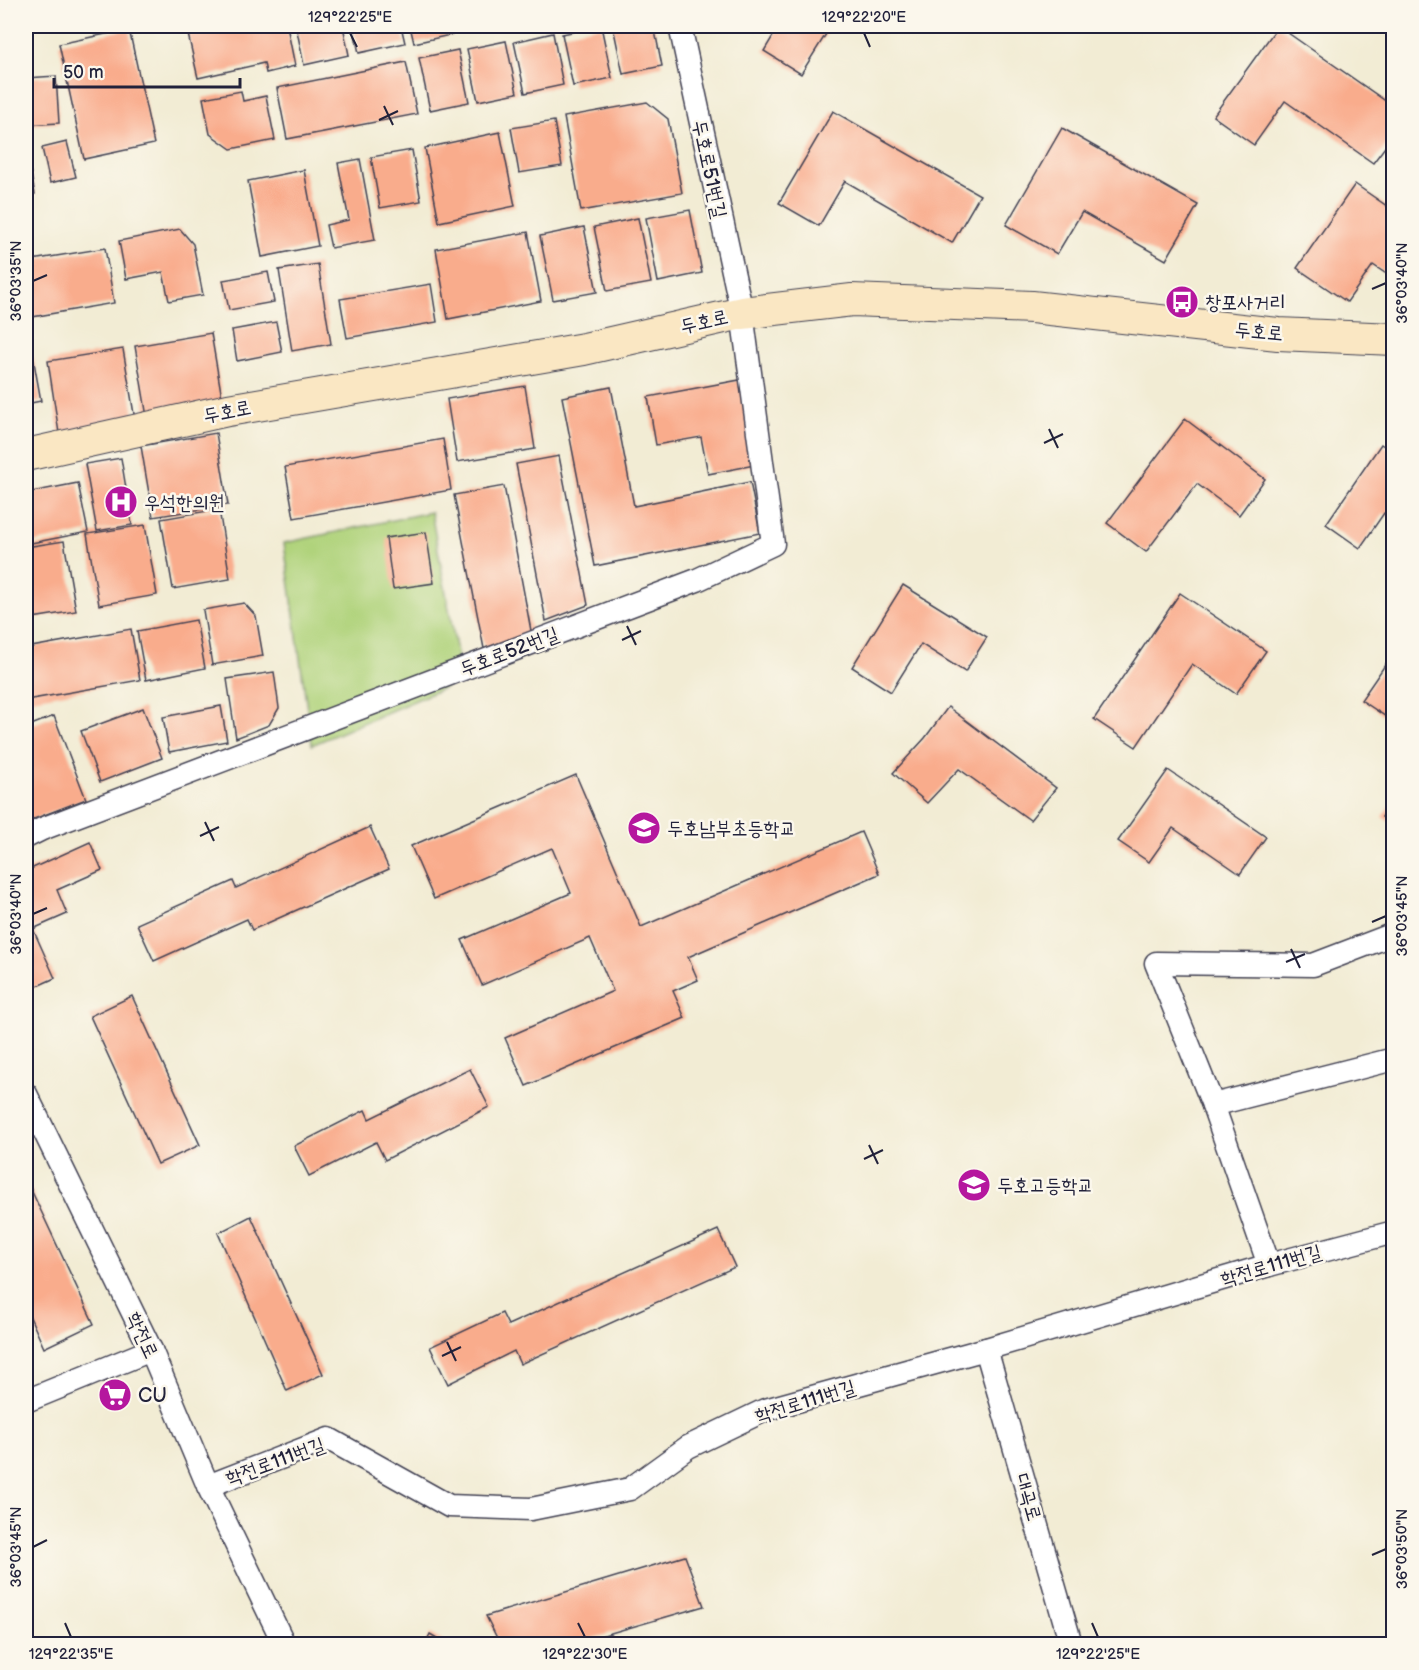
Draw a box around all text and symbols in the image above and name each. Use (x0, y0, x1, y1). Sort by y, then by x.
text: 129°22'25"E (308, 8, 392, 27)
text: 129°22'20"E (822, 8, 906, 27)
scale bar (54, 51, 240, 89)
text: 50 m (63, 62, 104, 83)
street label: 두호로51번길 (687, 118, 731, 220)
text: 36°03'35"N (7, 240, 26, 322)
text: 36°03'40"N (1393, 242, 1412, 324)
bus stop icon: 창포사거리 (1164, 284, 1200, 320)
place label: 창포사거리 (1205, 291, 1285, 315)
street label: 두호로 (678, 305, 730, 339)
street label: 두호로 (1234, 318, 1284, 346)
street label: 두호로 (201, 396, 253, 428)
hospital icon: 우석한의원 (103, 484, 139, 520)
place label: 우석한의원 (144, 491, 224, 515)
street label: 두호로52번길 (457, 622, 562, 682)
school or university icon: 두호남부초등학교 (626, 810, 662, 846)
place label: 두호남부초등학교 (667, 817, 796, 841)
text: 36°03'40"N (7, 873, 26, 955)
text: 36°03'45"N (1393, 875, 1412, 957)
school or university icon: 두호고등학교 (956, 1167, 992, 1203)
place label: 두호고등학교 (997, 1174, 1094, 1198)
street label: 학전로111번길 (1218, 1240, 1324, 1292)
street label: 학전로 (121, 1308, 163, 1362)
street label: 학전로111번길 (752, 1375, 858, 1429)
supermarket icon: CU (97, 1377, 133, 1413)
place label: CU (138, 1384, 167, 1408)
street label: 학전로111번길 (223, 1433, 328, 1491)
street label: 대곡로 (1010, 1471, 1046, 1524)
text: 36°03'45"N (7, 1506, 26, 1588)
text: 36°03'50"N (1393, 1509, 1412, 1589)
text: 129°22'35"E (29, 1645, 113, 1664)
text: 129°22'30"E (543, 1645, 628, 1664)
text: 129°22'25"E (1056, 1645, 1140, 1664)

